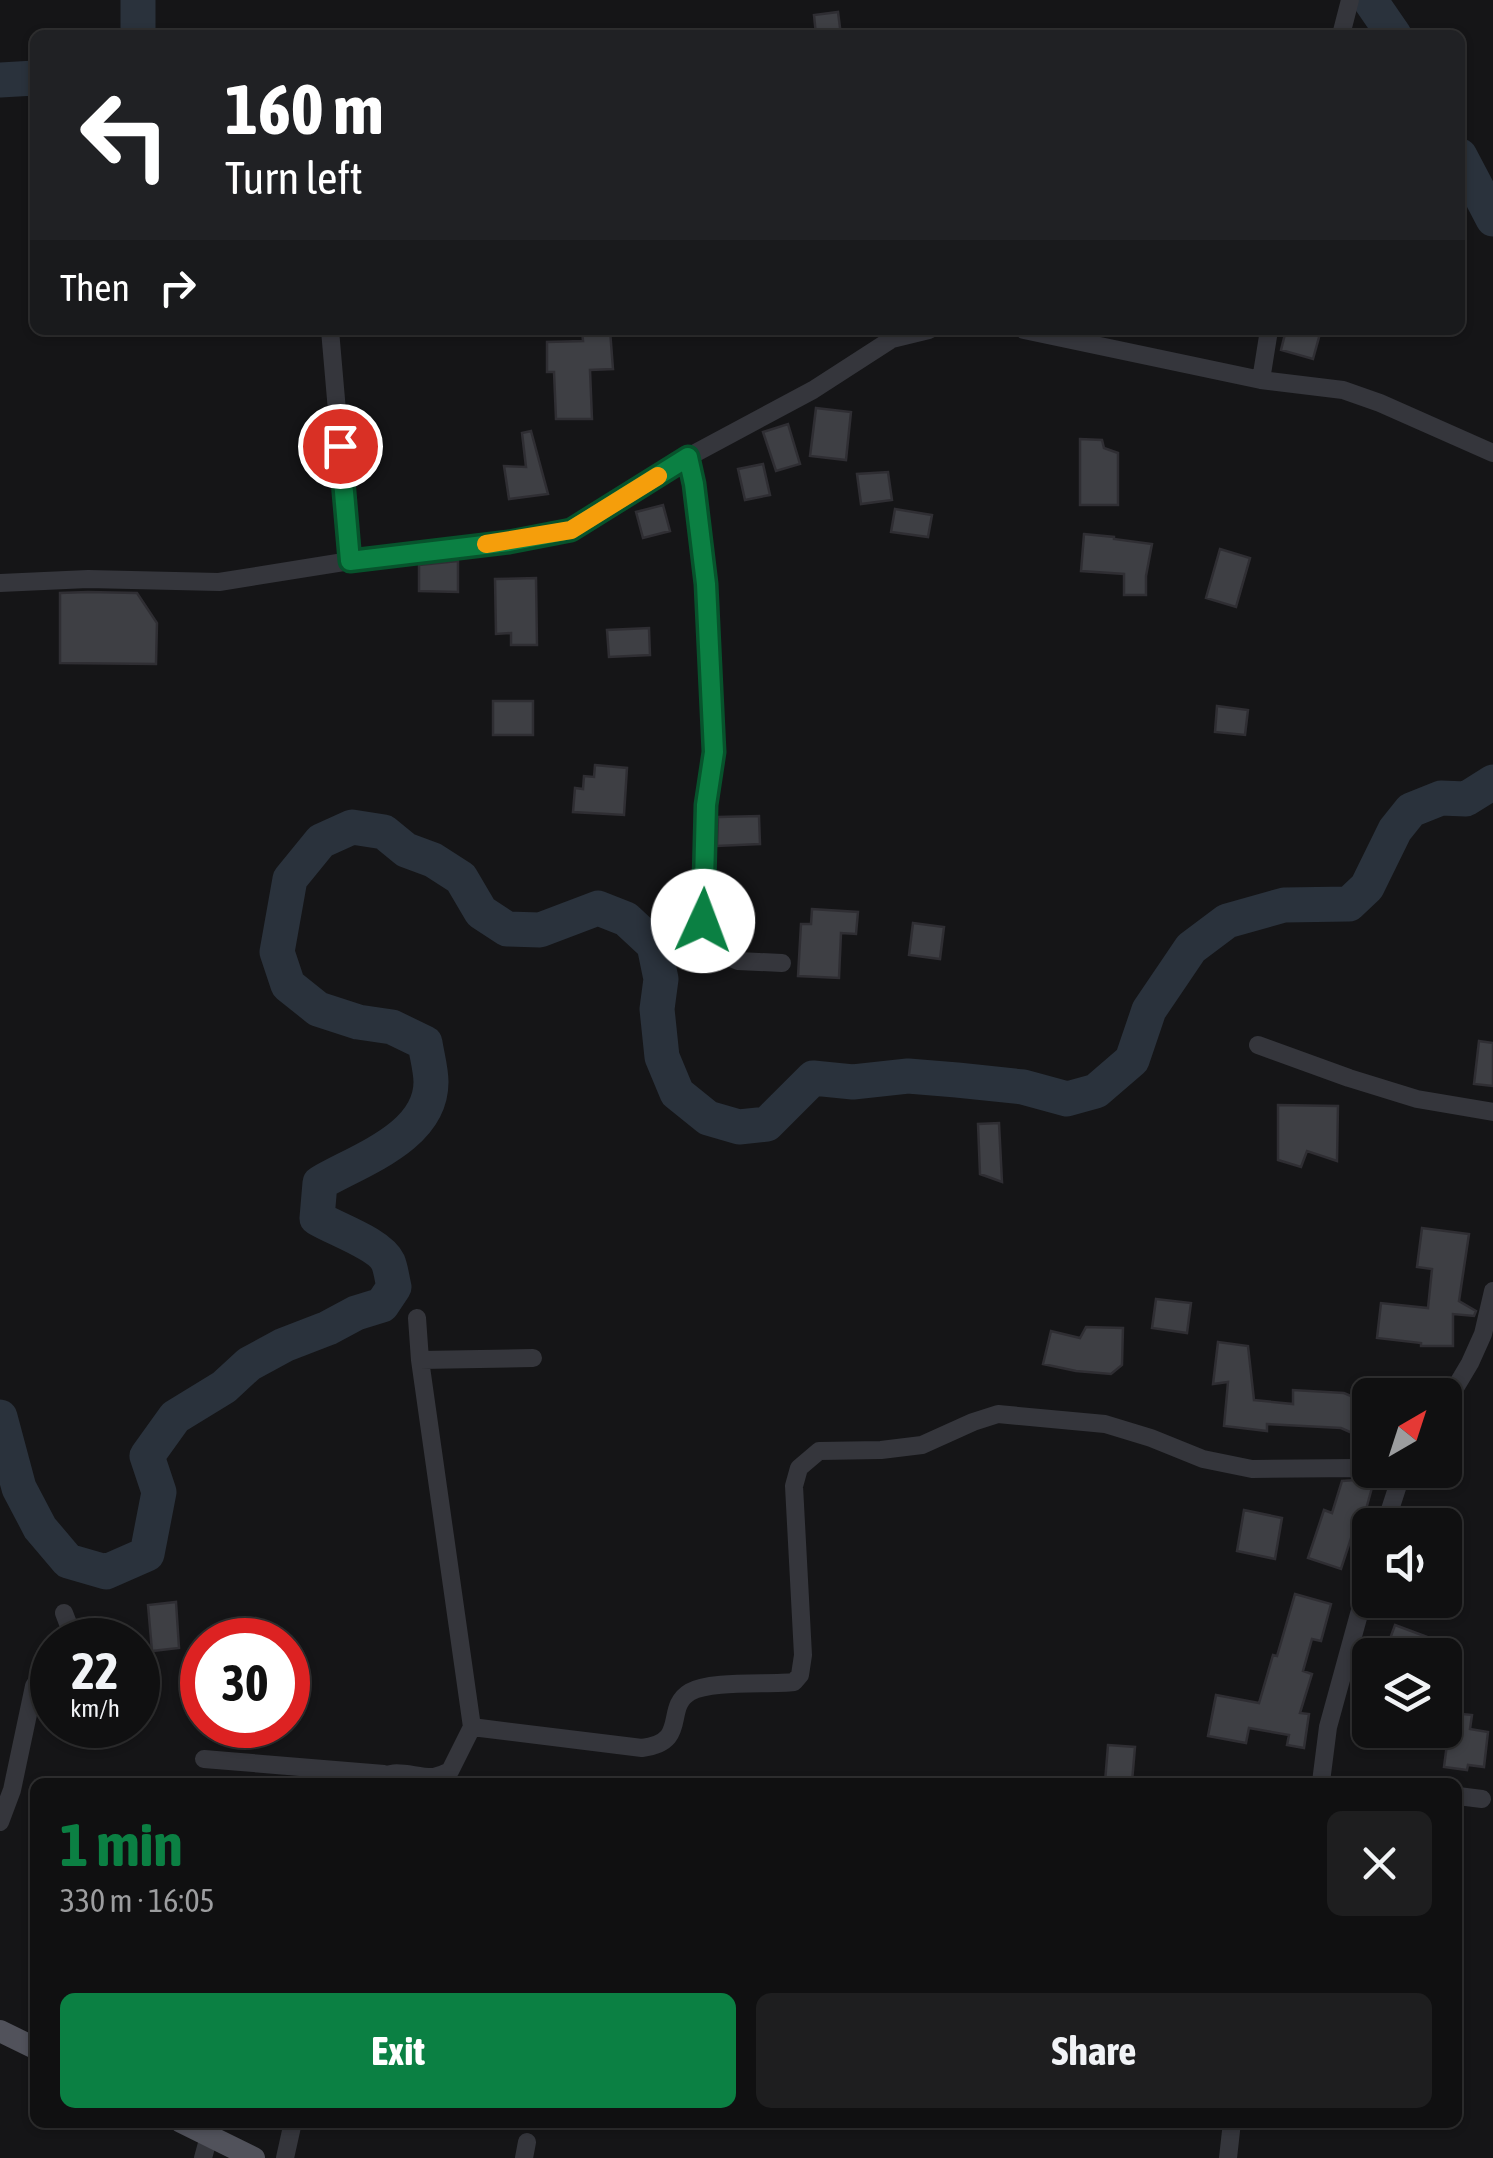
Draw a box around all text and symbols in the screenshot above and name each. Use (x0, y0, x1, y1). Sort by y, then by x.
text: 160 m (225, 69, 384, 149)
icon: left (60, 70, 190, 200)
text: Turn left (225, 152, 363, 204)
icon: right (150, 260, 205, 315)
text: Then (60, 266, 130, 309)
pin (298, 404, 383, 489)
icon: arrive (313, 419, 368, 474)
position arrow (651, 869, 755, 973)
north arrow (1352, 1378, 1462, 1488)
map controls (1352, 1378, 1462, 1748)
button: sound (1352, 1508, 1462, 1618)
speed limit sign: 30 (180, 1618, 310, 1748)
button: layers (1352, 1638, 1462, 1748)
text: 22 (71, 1642, 118, 1700)
text: km/h (70, 1694, 120, 1722)
text: 1 min (60, 1810, 183, 1879)
button: close (1327, 1811, 1432, 1916)
text: 330 m · 16:05 (60, 1882, 215, 1919)
button: Exit (60, 1993, 736, 2108)
button: Share (756, 1993, 1432, 2108)

